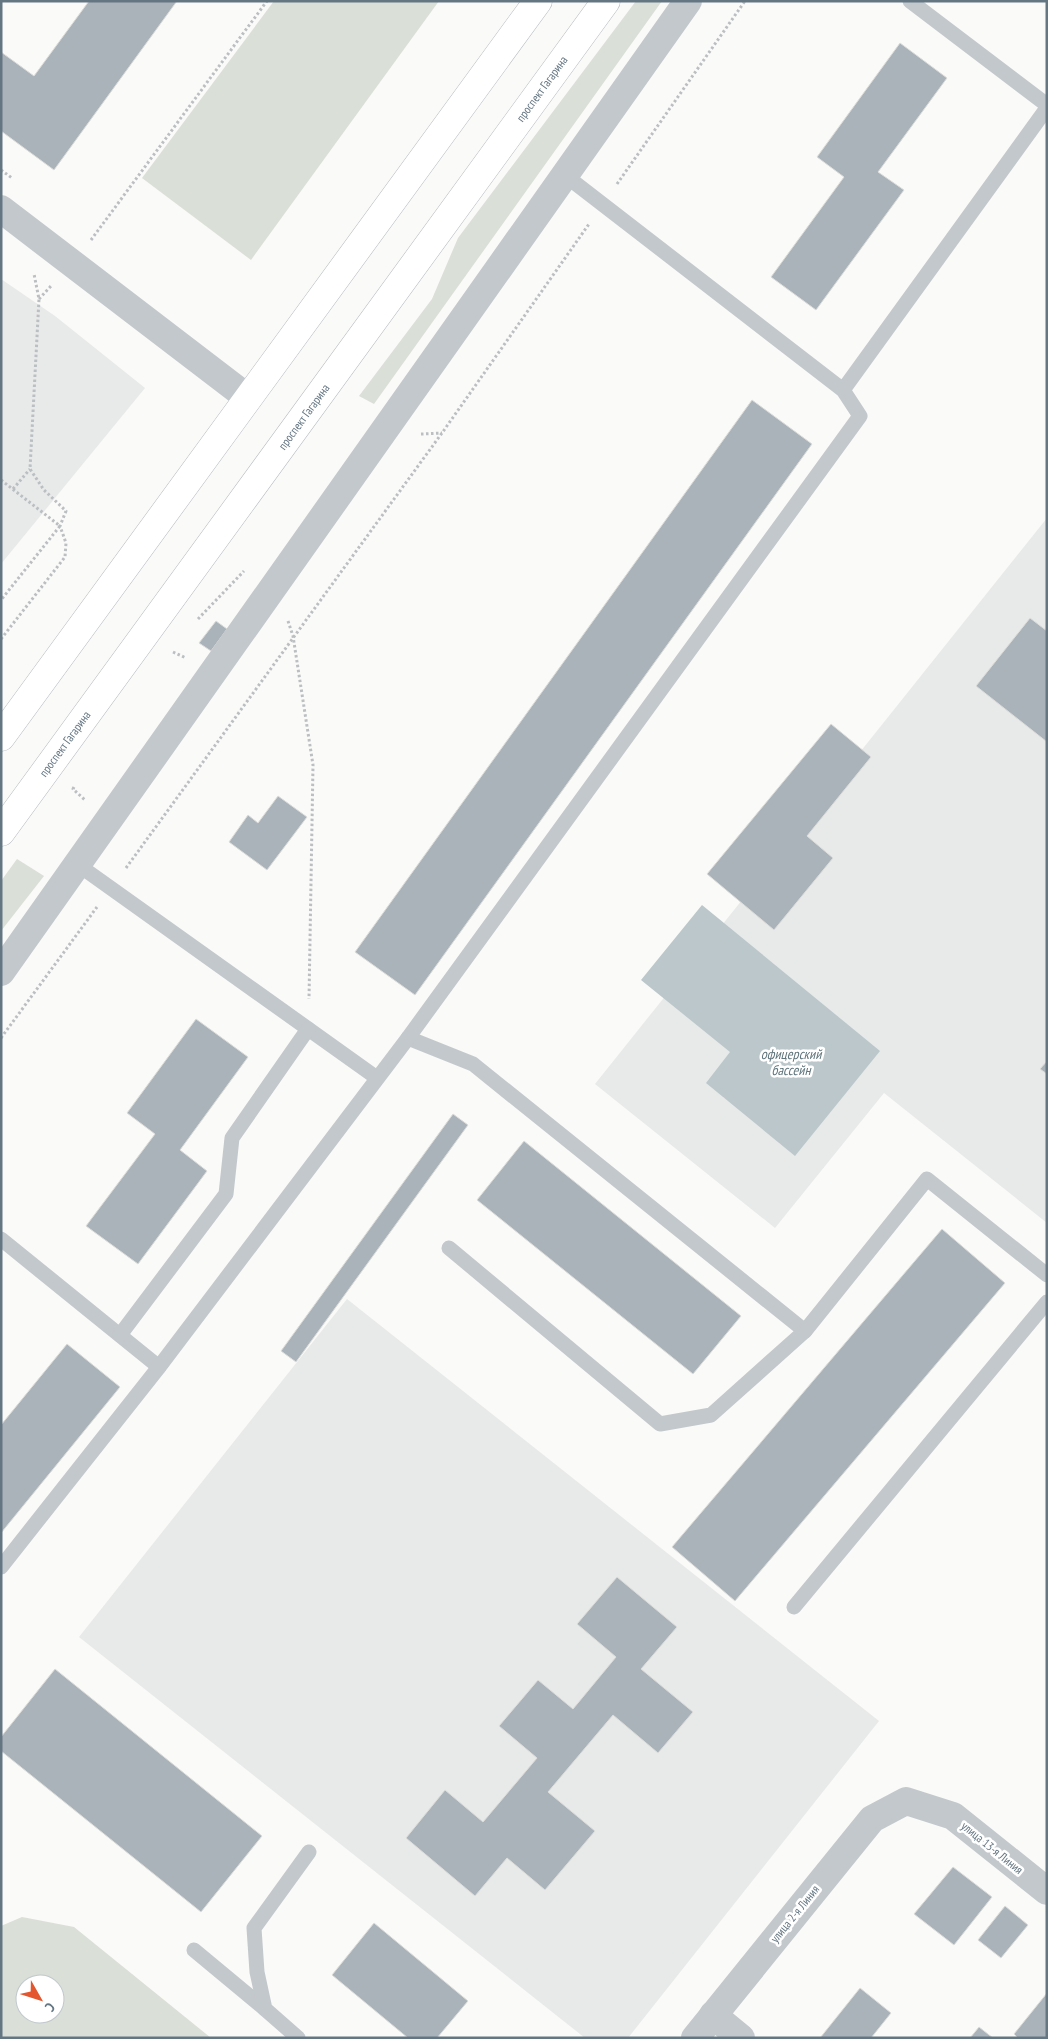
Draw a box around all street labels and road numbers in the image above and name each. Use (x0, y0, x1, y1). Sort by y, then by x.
street label: проспект Гагарина (513, 53, 571, 124)
street label: проспект Гагарина (275, 381, 333, 452)
street label: проспект Гагарина (36, 708, 94, 779)
street label: улица 13-я Линия (958, 1818, 1026, 1877)
street label: улица 2-я Линия (767, 1882, 823, 1945)

